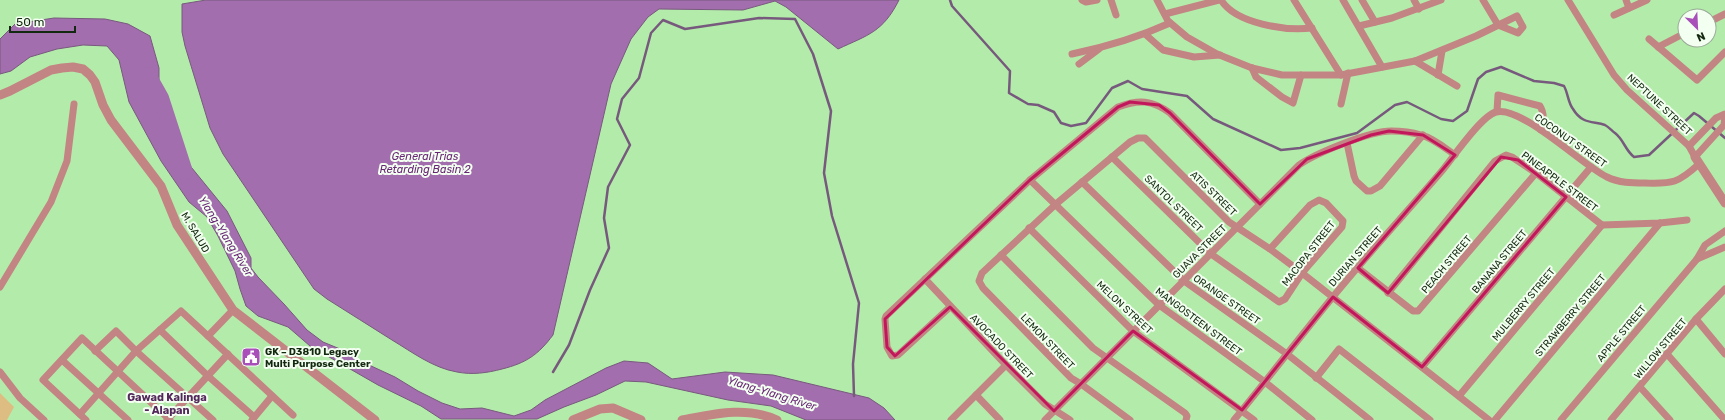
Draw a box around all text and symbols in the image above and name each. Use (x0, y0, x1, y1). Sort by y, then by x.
scale bar (10, 8, 75, 34)
north arrow (1677, 8, 1717, 48)
text: 50 m (16, 15, 44, 29)
text: N (1695, 29, 1707, 44)
street label: NEPTUNE STREET (1624, 72, 1694, 138)
street label: COCONUT STREET (1532, 111, 1609, 170)
street label: PINEAPPLE STREET (1519, 149, 1600, 214)
water label: General Trias Retarding Basin 2 (379, 150, 471, 176)
street label: ATIS STREET (1188, 169, 1239, 219)
street label: SANTOL STREET (1142, 173, 1205, 235)
water label: Ylang-Ylang River (196, 194, 256, 279)
street label: M. SALUD (178, 210, 212, 255)
street label: MACOPA STREET (1280, 219, 1338, 289)
street label: GUAVA STREET (1170, 222, 1229, 281)
street label: DURIAN STREET (1326, 224, 1385, 289)
street label: BANANA STREET (1470, 227, 1530, 296)
street label: PEACH STREET (1419, 233, 1475, 296)
street label: MULBERRY STREET (1490, 266, 1558, 343)
street label: ORANGE STREET (1191, 272, 1262, 327)
street label: STRAWBERRY STREET (1533, 272, 1609, 359)
street label: MELON STREET (1094, 279, 1155, 337)
street label: MANGOSTEEN STREET (1153, 285, 1244, 358)
street label: APPLE STREET (1595, 303, 1649, 364)
street label: AVOCADO STREET (967, 312, 1035, 382)
street label: LEMON STREET (1018, 312, 1077, 372)
street label: WILLOW STREET (1632, 316, 1690, 381)
public building icon: GK – D3810 Legacy Multi Purpose Center (240, 346, 262, 368)
place label: GK – D3810 Legacy Multi Purpose Center (265, 346, 371, 370)
water label: Ylang-Ylang River (726, 374, 818, 413)
district label: Gawad Kalinga - Alapan (127, 391, 207, 417)

